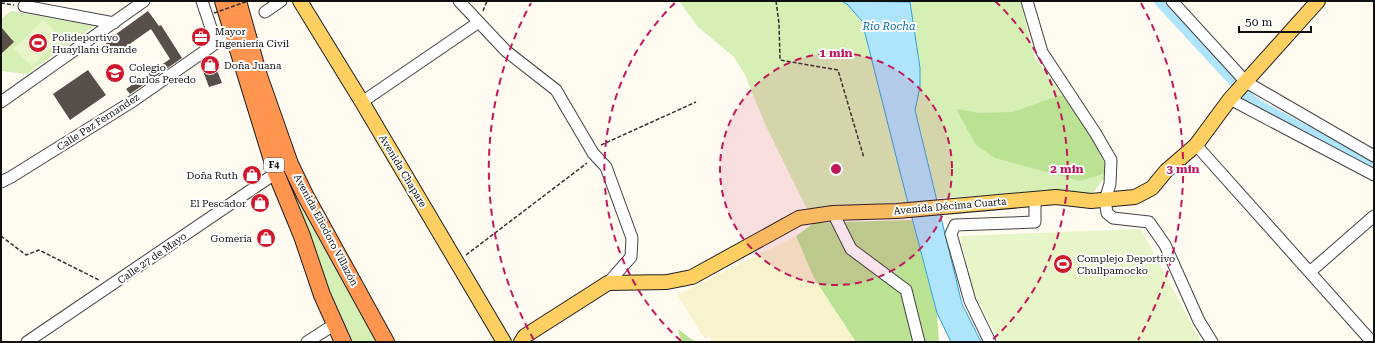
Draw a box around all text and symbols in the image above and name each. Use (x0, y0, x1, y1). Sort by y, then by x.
scale bar (1239, 8, 1311, 34)
text: 50 m (1245, 15, 1272, 29)
water label: Río Rocha (861, 20, 916, 33)
office icon: Mayor Ingeniería Civil (190, 26, 212, 48)
place label: Mayor Ingeniería Civil (215, 26, 289, 49)
sports icon: Polideportivo Huayllani Grande (27, 32, 49, 54)
place label: Polideportivo Huayllani Grande (52, 32, 137, 55)
text: 1 min (819, 46, 853, 60)
shop icon: Doña Juana (199, 54, 221, 76)
place label: Doña Juana (224, 60, 282, 71)
school or university icon: Colegio Carlos Peredo (104, 62, 126, 84)
place label: Colegio Carlos Peredo (129, 62, 196, 85)
street label: Calle Paz Fernandez (55, 91, 141, 153)
street label: Avenida Chapare (377, 133, 429, 209)
road number: F4 (264, 158, 284, 172)
centre of rings (829, 162, 843, 176)
text: 2 min (1050, 162, 1084, 176)
text: 3 min (1166, 162, 1200, 176)
shop icon: Doña Ruth (241, 164, 263, 186)
place label: Doña Ruth (187, 170, 239, 181)
street label: Avenida Eliodoro Villazón (292, 172, 360, 288)
shop icon: El Pescador (249, 192, 271, 214)
street label: Avenida Décima Cuarta (893, 196, 1007, 216)
place label: El Pescador (190, 198, 246, 209)
shop icon: Gomeria (255, 227, 277, 249)
street label: Calle 27 de Mayo (116, 230, 188, 286)
place label: Gomeria (211, 233, 253, 244)
sports icon: Complejo Deportivo Chullpamocko (1052, 253, 1074, 275)
place label: Complejo Deportivo Chullpamocko (1077, 253, 1175, 276)

